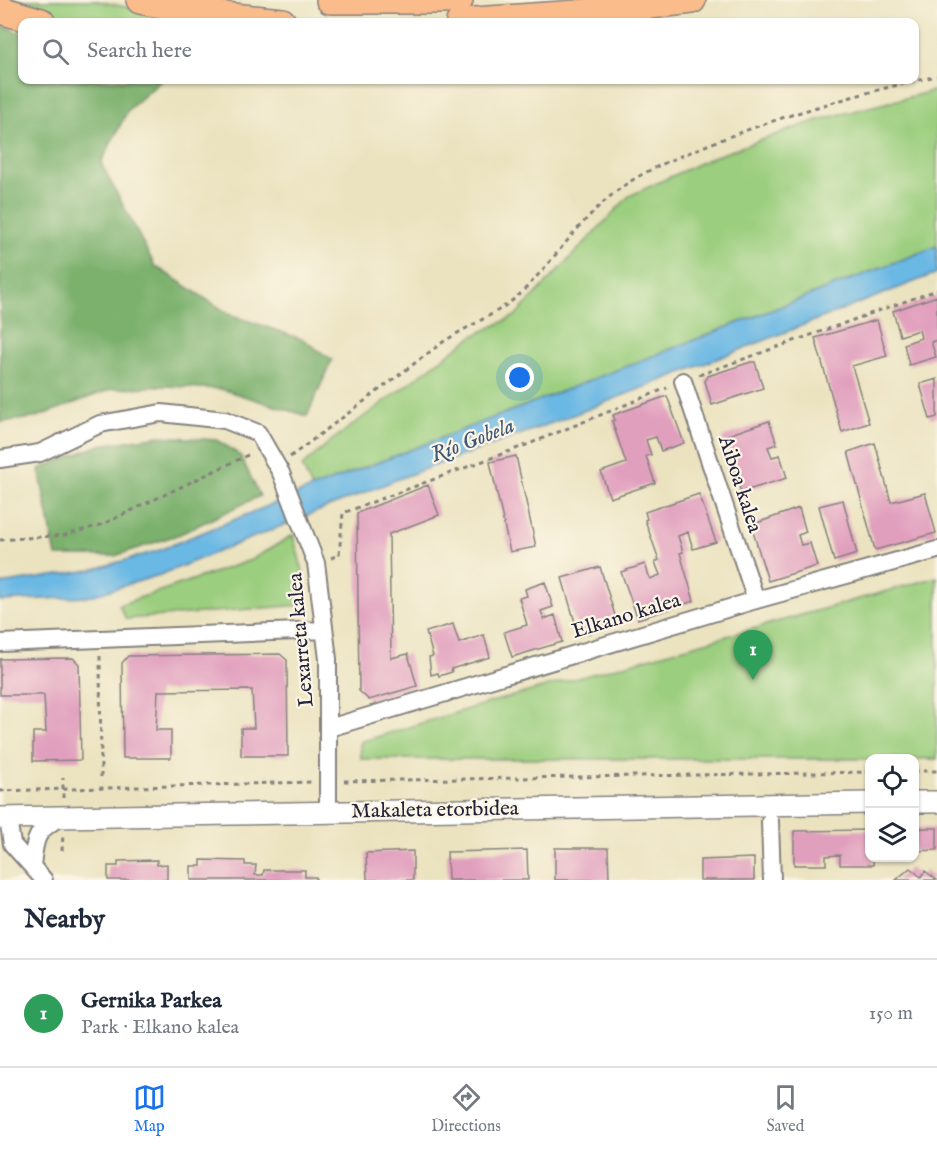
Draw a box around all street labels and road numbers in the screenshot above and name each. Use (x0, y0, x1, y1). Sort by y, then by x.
street label: Aiboa kalea (711, 431, 768, 537)
street label: Lexarreta kalea (282, 571, 321, 708)
street label: Elkano kalea (569, 587, 685, 646)
street label: Makaleta etorbidea (351, 796, 520, 825)

